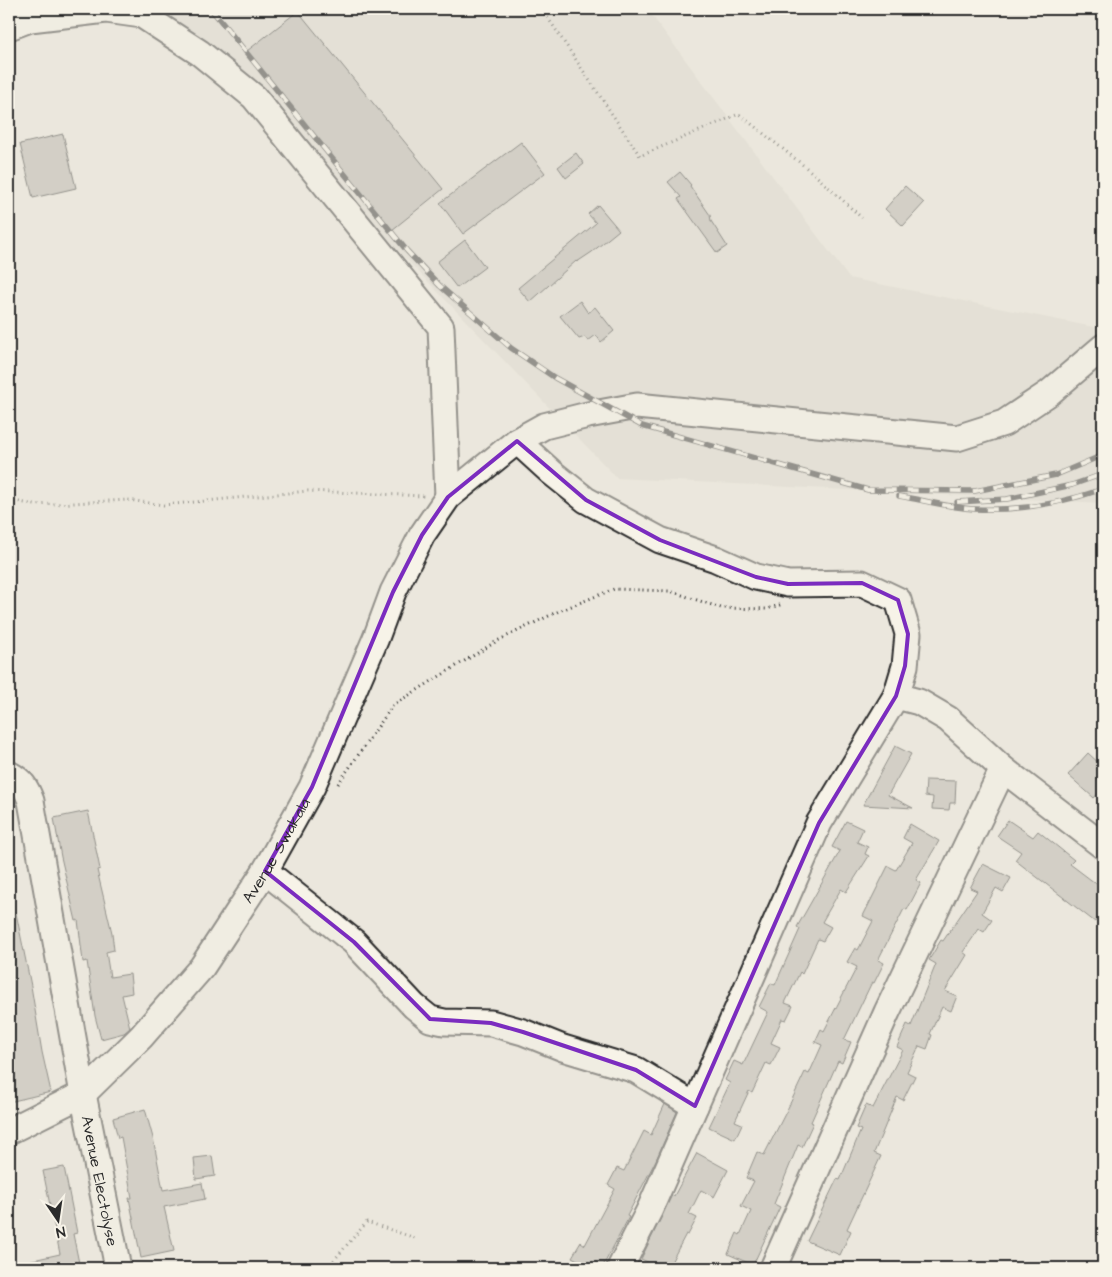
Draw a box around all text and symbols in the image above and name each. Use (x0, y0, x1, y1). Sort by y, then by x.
street label: Avenue Swakala (237, 794, 316, 908)
street label: Avenue Electolyse (76, 1114, 123, 1248)
north arrow (32, 1194, 82, 1244)
text: N (54, 1221, 67, 1242)

